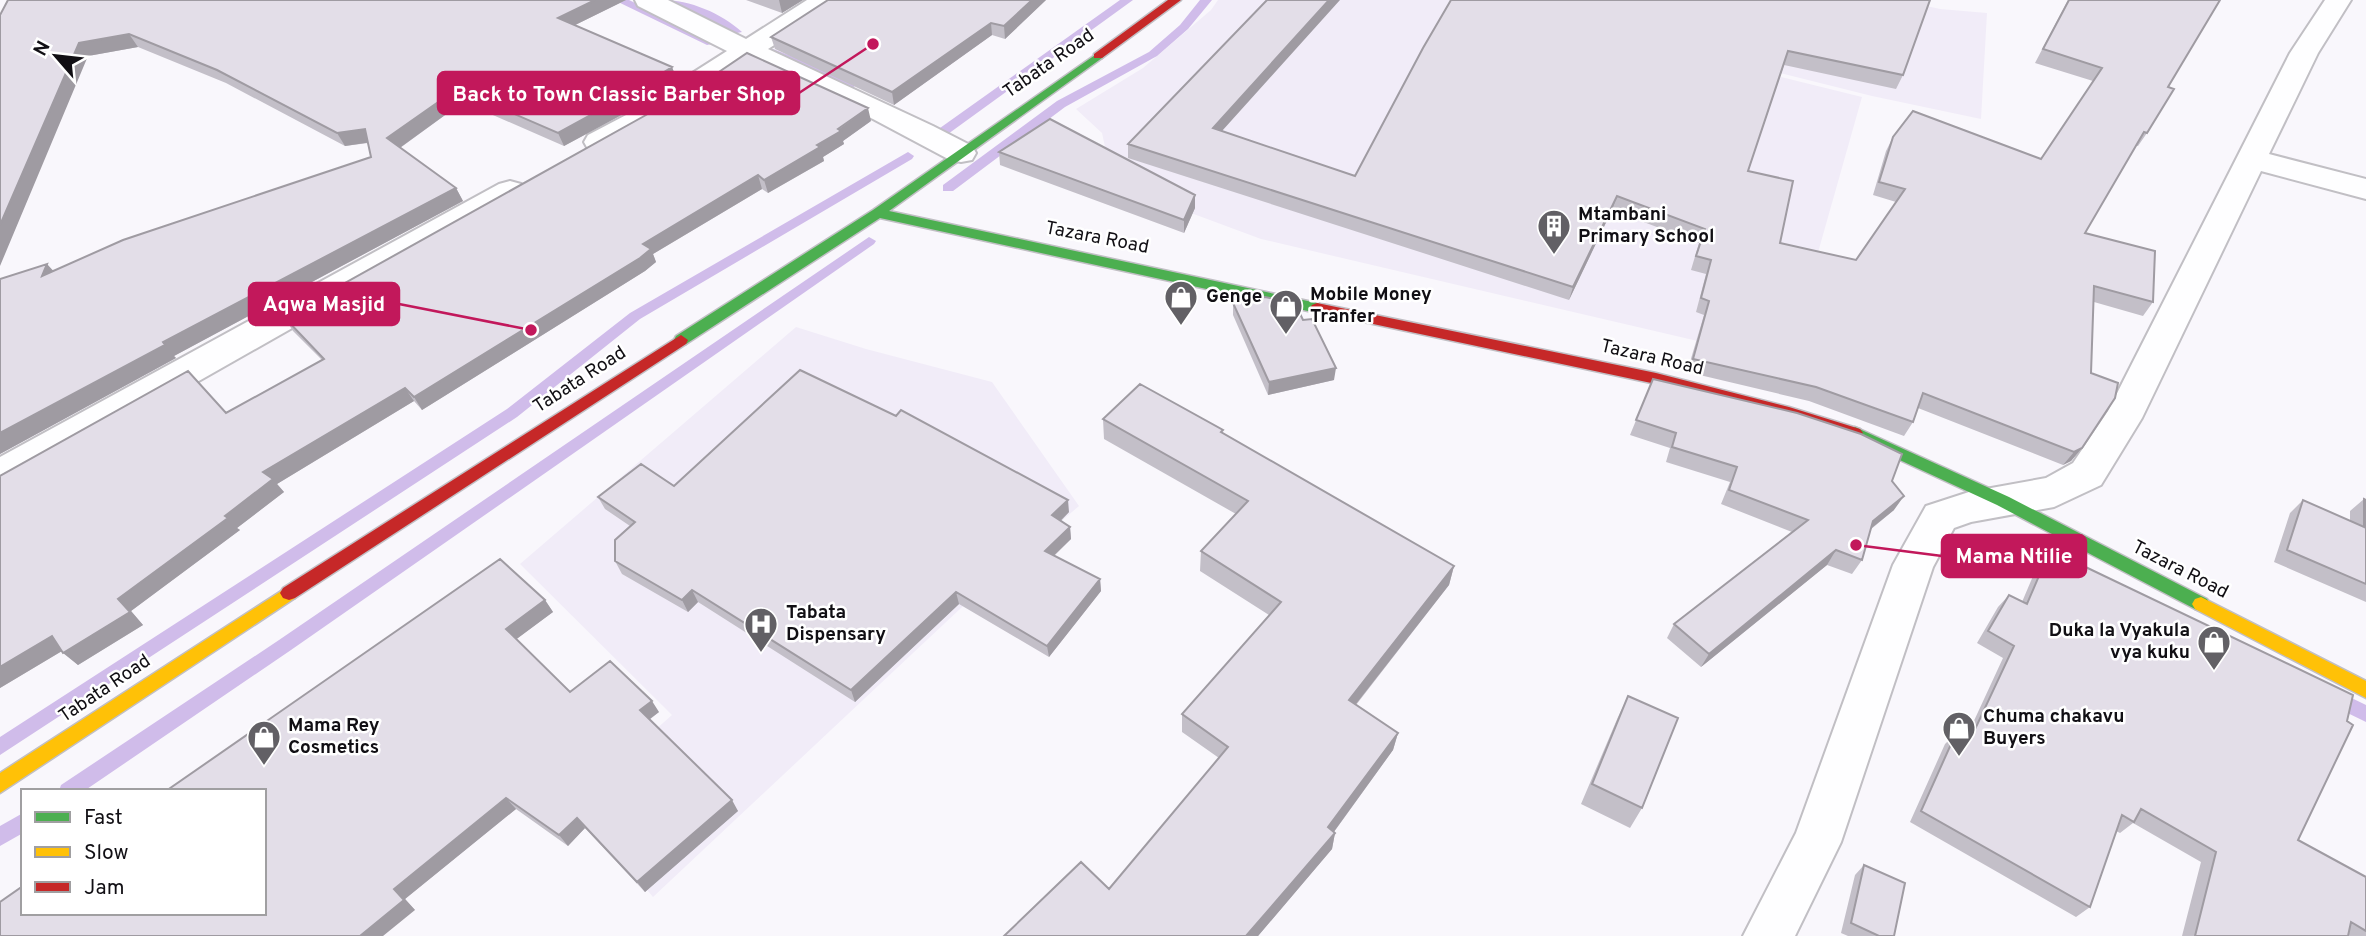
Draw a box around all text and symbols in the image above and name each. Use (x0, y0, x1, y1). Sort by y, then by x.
north arrow (21, 21, 91, 91)
street label: Tabata Road (999, 24, 1099, 104)
text: N (29, 37, 57, 61)
callout: Back to Town Classic Barber Shop (438, 72, 799, 114)
text: Back to Town Classic Barber Shop (453, 82, 785, 109)
place label: Mtambani Primary School (1578, 203, 1714, 249)
building icon: Mtambani Primary School (1535, 207, 1573, 256)
street label: Tazara Road (1043, 216, 1151, 260)
shop icon: Genge (1162, 278, 1200, 327)
callout: Aqwa Masjid (249, 283, 399, 325)
place label: Mobile Money Tranfer (1310, 283, 1432, 329)
place label: Genge (1206, 285, 1262, 309)
shop icon: Mobile Money Tranfer (1267, 287, 1305, 336)
text: Aqwa Masjid (263, 292, 385, 319)
street label: Tazara Road (1598, 334, 1706, 382)
street label: Tabata Road (529, 341, 631, 419)
callout: Mama Ntilie (1942, 535, 2086, 577)
street label: Tazara Road (2128, 535, 2232, 605)
text: Mama Ntilie (1956, 544, 2072, 571)
place label: Tabata Dispensary (786, 601, 886, 647)
hospital icon: Tabata Dispensary (742, 605, 780, 654)
place label: Duka la Vyakula vya kuku (2049, 619, 2190, 665)
shop icon: Duka la Vyakula vya kuku (2195, 623, 2233, 672)
street label: Tabata Road (54, 649, 156, 729)
place label: Chuma chakavu Buyers (1983, 705, 2124, 751)
shop icon: Chuma chakavu Buyers (1940, 709, 1978, 758)
place label: Mama Rey Cosmetics (288, 714, 380, 760)
shop icon: Mama Rey Cosmetics (245, 718, 283, 767)
legend (21, 789, 266, 915)
text: Fast (84, 805, 123, 832)
text: Slow (84, 840, 129, 867)
text: Jam (84, 875, 125, 902)

